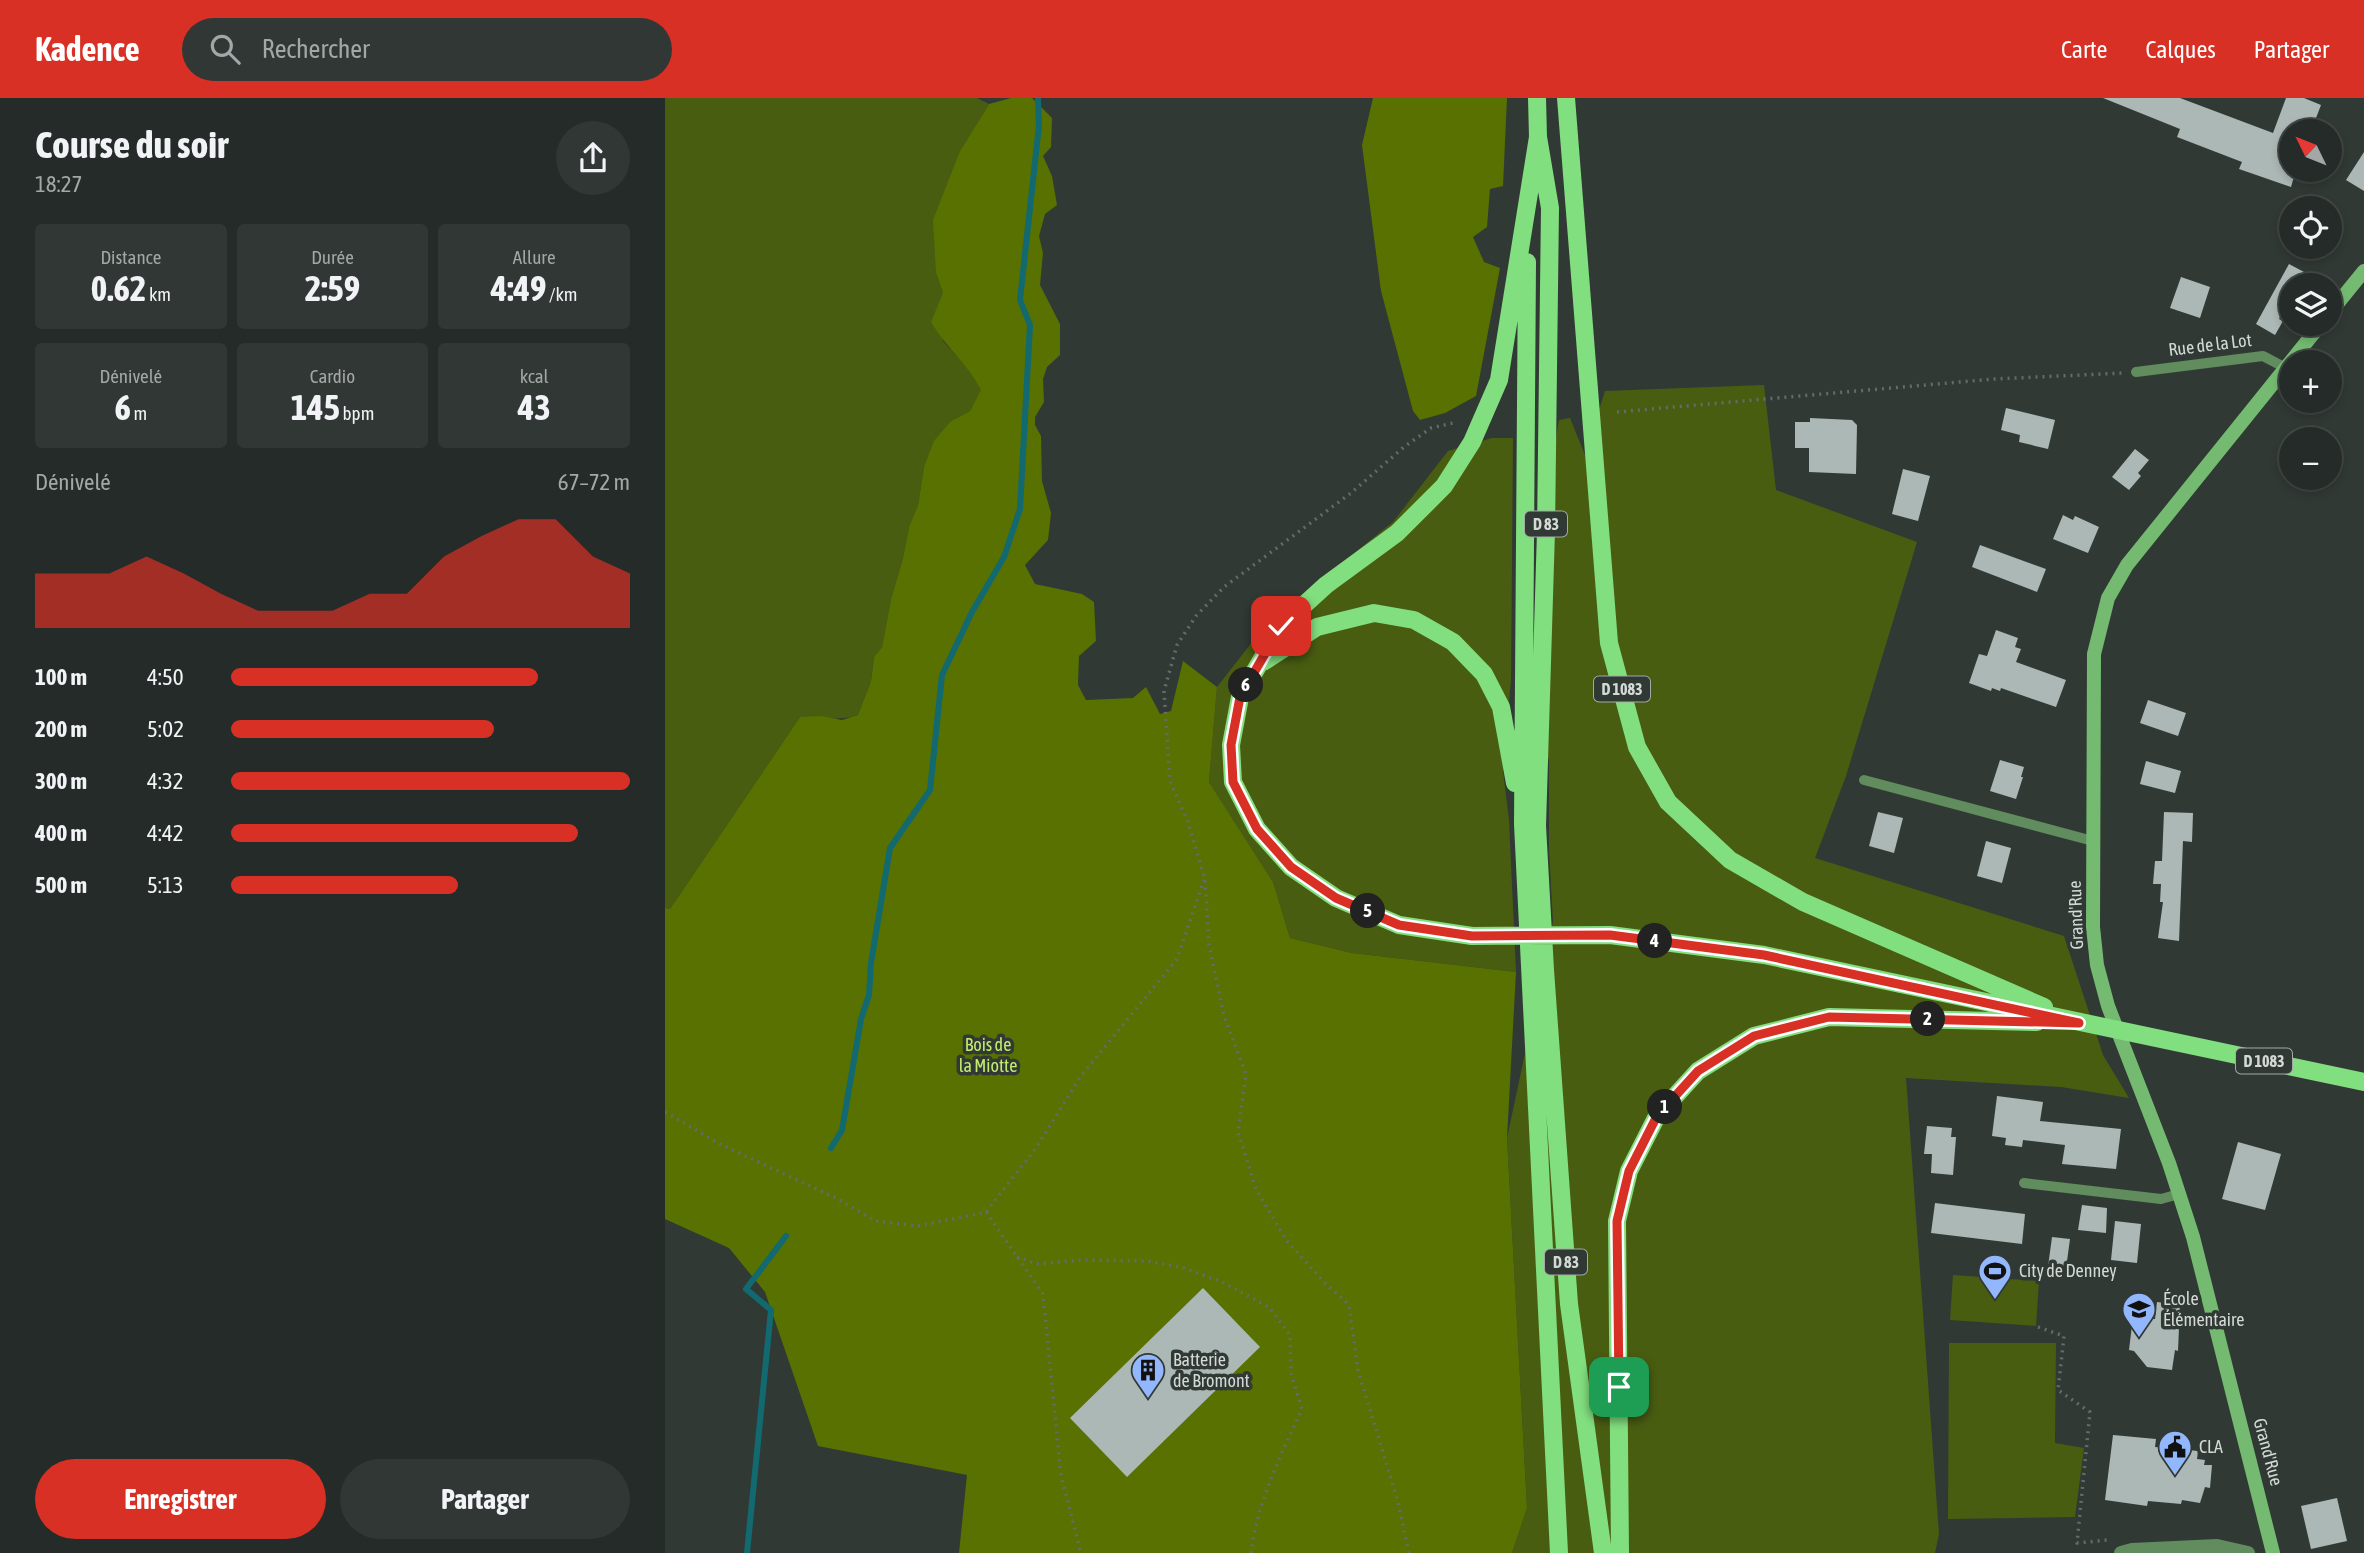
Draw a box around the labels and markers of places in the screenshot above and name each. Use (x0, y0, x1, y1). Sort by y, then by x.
pin (1251, 596, 1311, 656)
pin: 6 (1229, 668, 1263, 702)
pin: 5 (1351, 894, 1385, 928)
pin: 4 (1637, 924, 1672, 958)
pin: 2 (1911, 1002, 1945, 1037)
pin: 1 (1647, 1090, 1683, 1124)
sports icon: City de Denney (1976, 1252, 2014, 1301)
place label: City de Denney (2019, 1260, 2117, 1281)
place label: École Élémentaire (2163, 1288, 2244, 1330)
school or university icon: École Élémentaire (2120, 1290, 2158, 1339)
place label: Batterie de Bromont (1173, 1349, 1250, 1391)
building icon: Batterie de Bromont (1129, 1351, 1167, 1400)
pin (1589, 1357, 1649, 1417)
public building icon: CLA (2156, 1428, 2194, 1477)
place label: CLA (2199, 1436, 2223, 1457)

